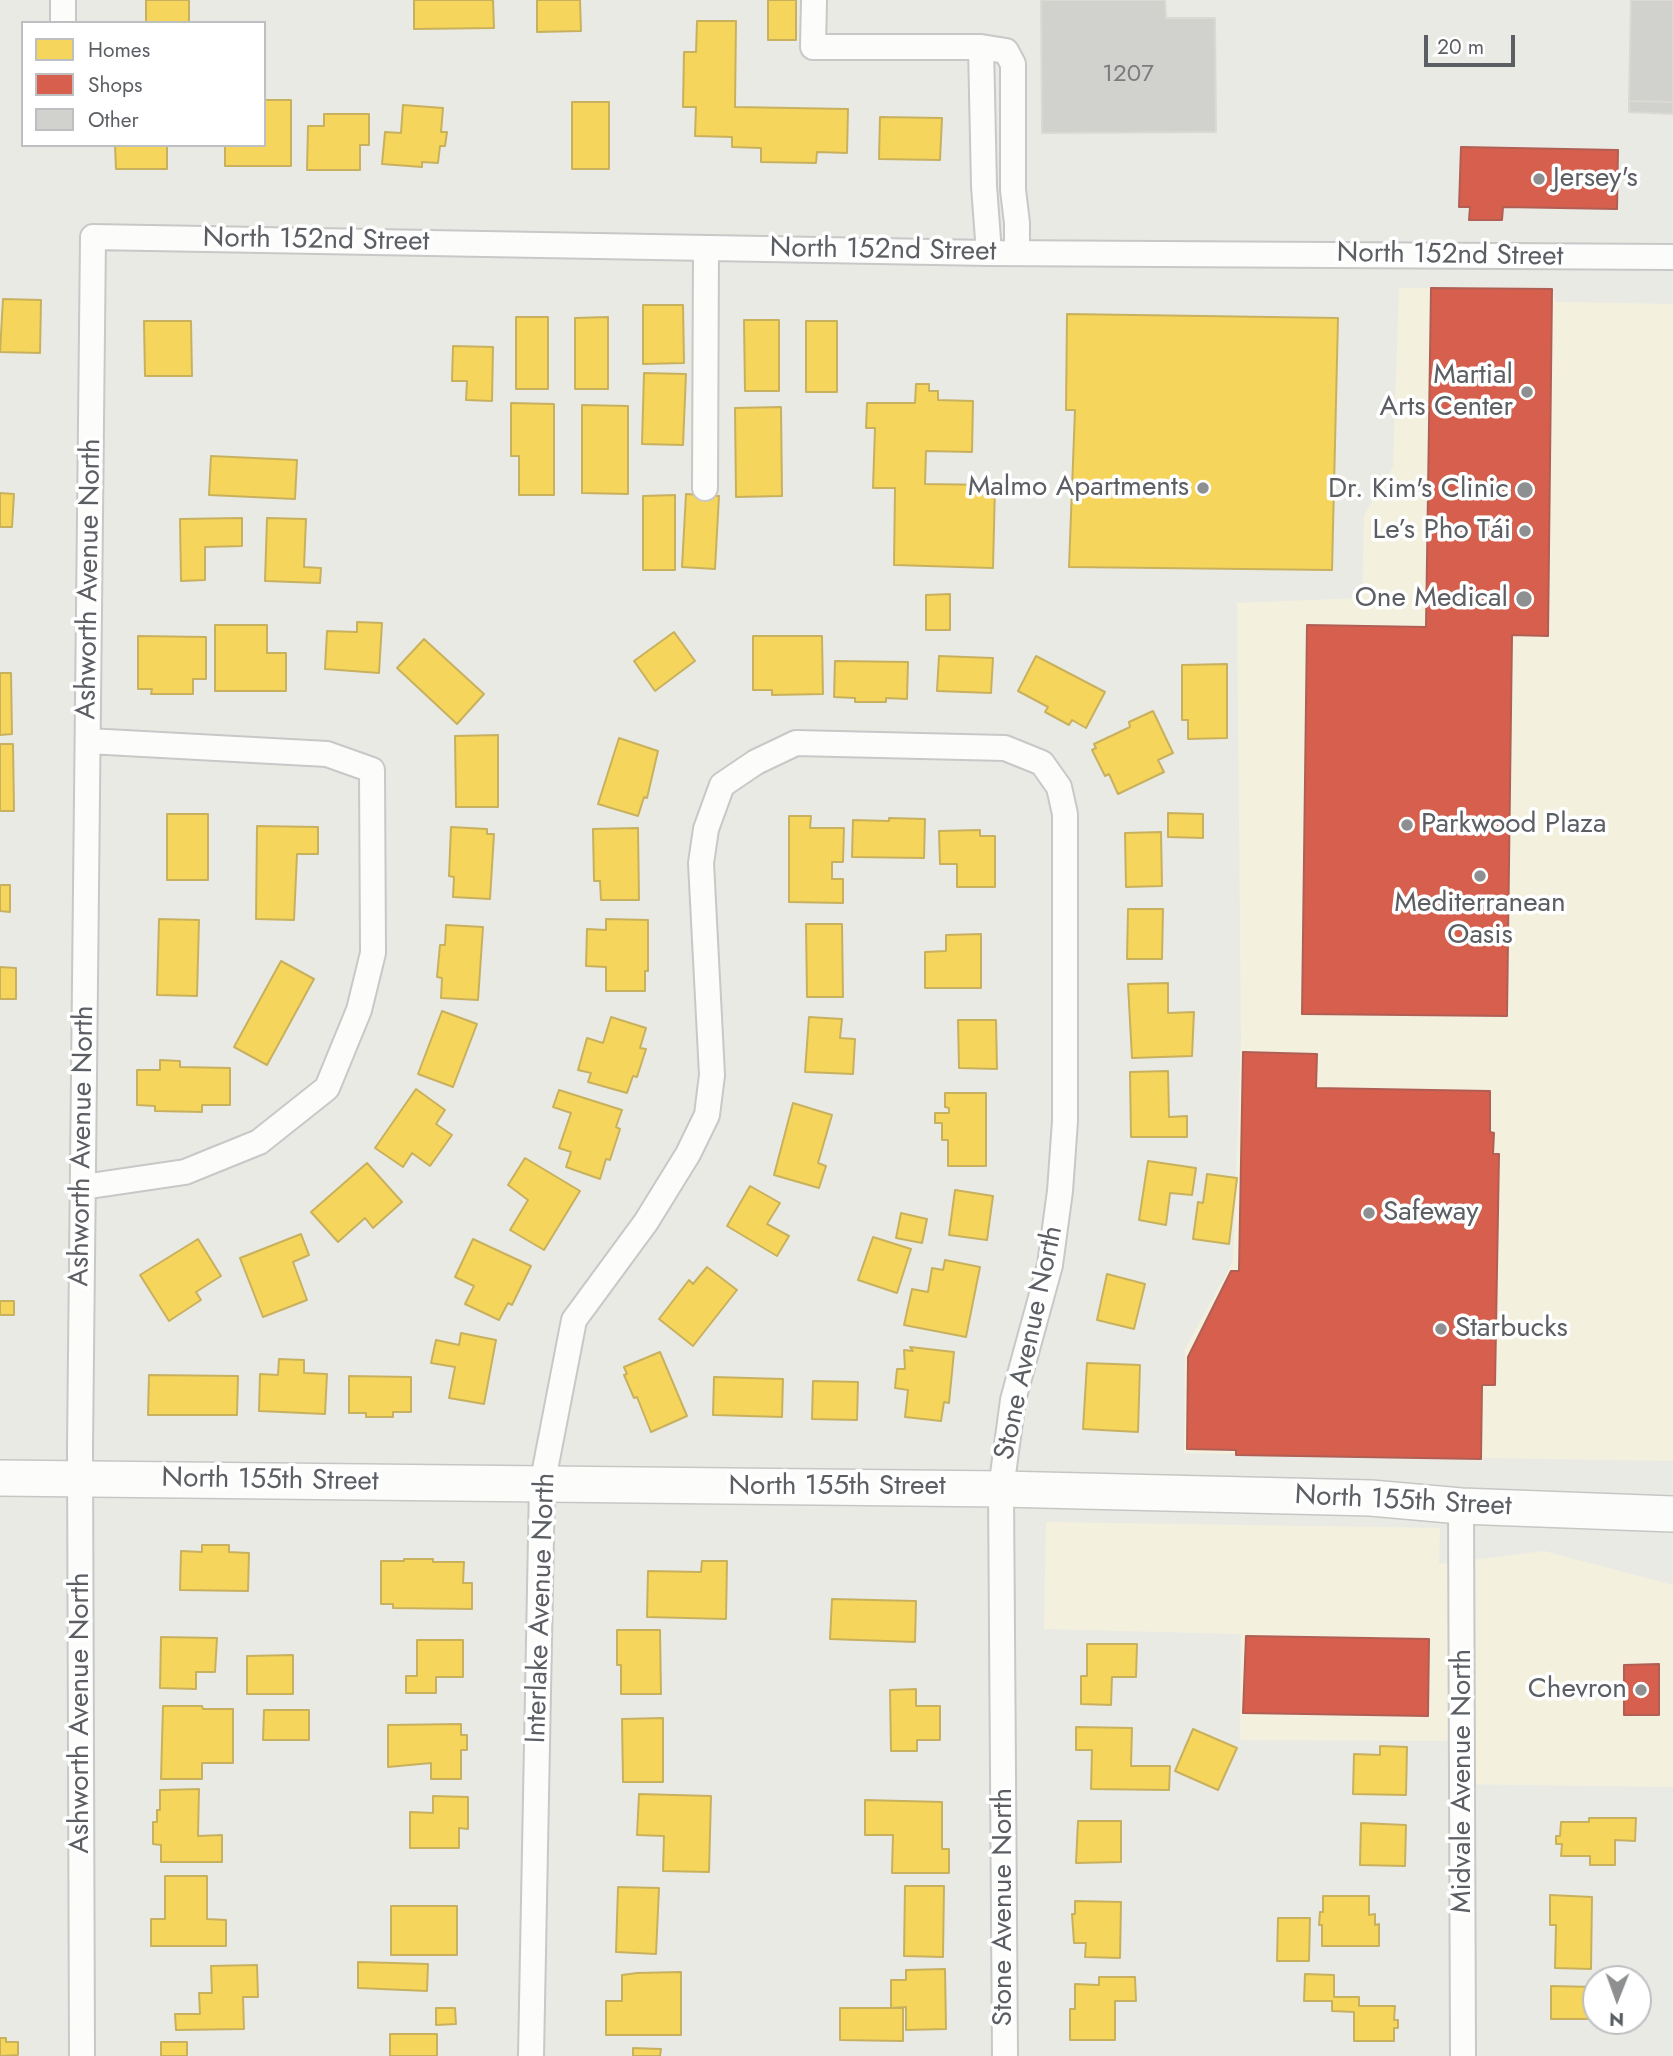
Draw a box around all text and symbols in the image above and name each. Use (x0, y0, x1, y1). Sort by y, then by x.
legend (21, 21, 266, 147)
scale bar (1428, 21, 1519, 65)
text: 20 m (1437, 32, 1484, 62)
text: Homes (88, 35, 150, 65)
house number: 1207 (1102, 61, 1154, 89)
text: Shops (88, 70, 142, 100)
text: Other (88, 105, 139, 135)
place label: Jersey's (1553, 162, 1638, 196)
marker: Jersey's (1531, 171, 1547, 187)
street label: North 152nd Street (202, 222, 430, 260)
street label: North 152nd Street (769, 232, 997, 270)
street label: North 152nd Street (1336, 237, 1564, 275)
place label: Martial Arts Center (1379, 359, 1513, 425)
marker: Martial Arts Center (1519, 384, 1535, 400)
street label: Ashworth Avenue North (71, 438, 109, 720)
place label: Malmo Apartments (968, 471, 1189, 505)
place label: Dr. Kim's Clinic (1328, 473, 1509, 507)
marker: Malmo Apartments (1195, 480, 1211, 496)
marker: Dr. Kim's Clinic (1515, 480, 1535, 500)
place label: Le’s Pho Tái (1373, 514, 1511, 548)
marker: Le’s Pho Tái (1517, 523, 1533, 539)
place label: One Medical (1355, 582, 1508, 616)
marker: One Medical (1514, 589, 1534, 609)
place label: Parkwood Plaza (1421, 808, 1606, 842)
marker: Parkwood Plaza (1399, 817, 1415, 833)
marker: Mediterranean Oasis (1472, 868, 1488, 884)
place label: Mediterranean Oasis (1394, 887, 1566, 953)
street label: Ashworth Avenue North (64, 1005, 102, 1287)
place label: Safeway (1383, 1196, 1479, 1230)
marker: Safeway (1361, 1205, 1377, 1221)
street label: Stone Avenue North (989, 1223, 1071, 1463)
place label: Starbucks (1455, 1312, 1568, 1346)
marker: Starbucks (1433, 1321, 1449, 1337)
street label: North 155th Street (161, 1462, 379, 1500)
street label: North 155th Street (728, 1470, 946, 1504)
street label: Interlake Avenue North (520, 1472, 564, 1744)
street label: North 155th Street (1294, 1480, 1512, 1524)
street label: Ashworth Avenue North (64, 1572, 98, 1854)
street label: Midvale Avenue North (1446, 1649, 1480, 1913)
place label: Chevron (1528, 1673, 1627, 1707)
marker: Chevron (1633, 1682, 1649, 1698)
street label: Stone Avenue North (987, 1788, 1021, 2026)
north arrow (1582, 1965, 1652, 2035)
text: N (1609, 2006, 1624, 2033)

